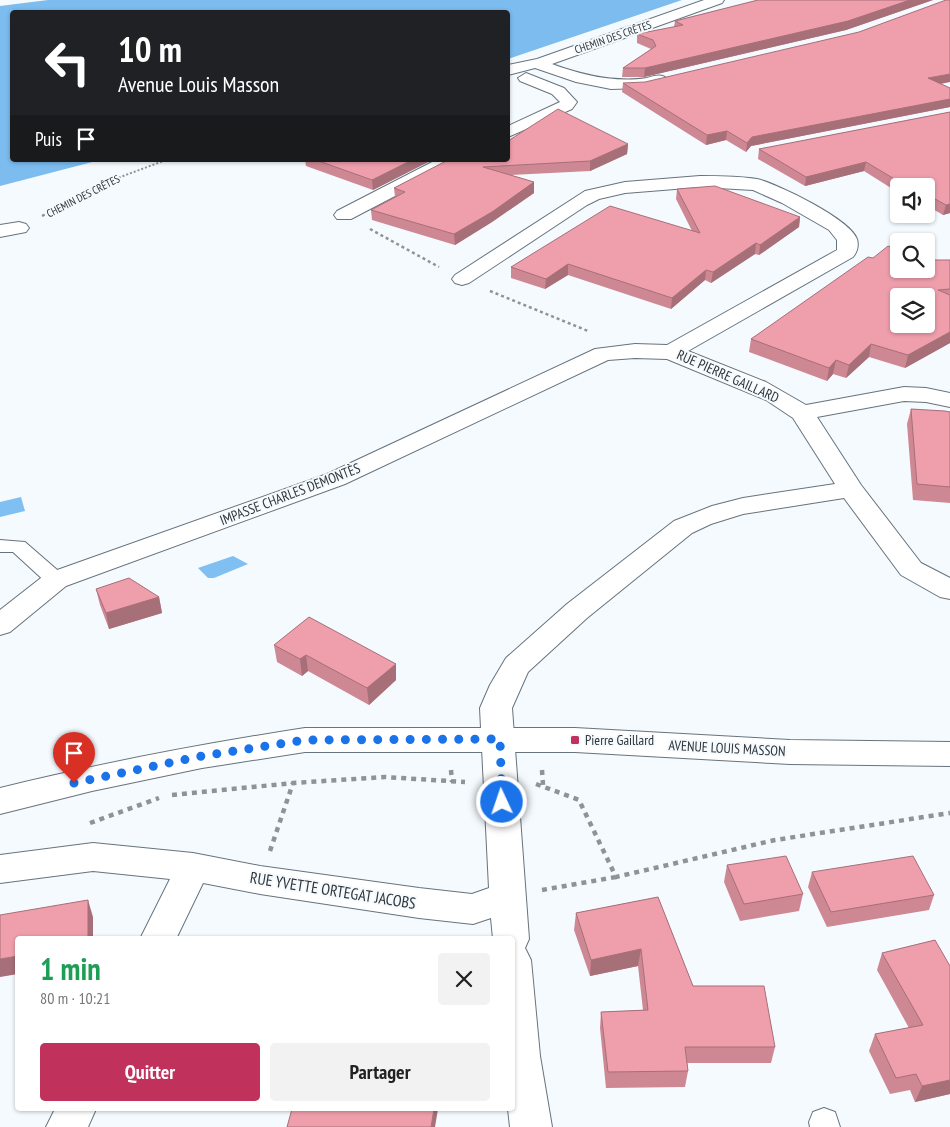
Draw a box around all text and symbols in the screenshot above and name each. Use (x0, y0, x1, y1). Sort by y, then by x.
street label: CHEMIN DES CRÊTES (573, 17, 654, 57)
text: 10 m (118, 26, 182, 72)
icon: left (35, 30, 100, 95)
text: Avenue Louis Masson (118, 70, 279, 98)
icon: arrive (72, 125, 100, 153)
text: Puis (35, 127, 62, 151)
street label: CHEMIN DES CRÊTES (44, 171, 122, 220)
map controls (890, 178, 935, 333)
button: sound (890, 178, 935, 223)
button: search (890, 233, 935, 278)
button: layers (890, 288, 935, 333)
street label: RUE PIERRE GAILLARD (674, 345, 782, 407)
street label: IMPASSE CHARLES DEMONTÈS (217, 459, 363, 529)
place label: Pierre Gaillard (585, 731, 654, 749)
pin (53, 732, 95, 783)
marker: Pierre Gaillard (569, 734, 581, 746)
street label: AVENUE LOUIS MASSON (668, 736, 786, 760)
icon: arrive (60, 739, 88, 767)
position arrow (475, 775, 527, 827)
street label: RUE YVETTE ORTEGAT JACOBS (249, 867, 418, 913)
text: 1 min (40, 949, 101, 988)
button: close (438, 953, 490, 1005)
text: 80 m · 10:21 (40, 988, 111, 1008)
button: Quitter (40, 1043, 260, 1101)
button: Partager (270, 1043, 490, 1101)

